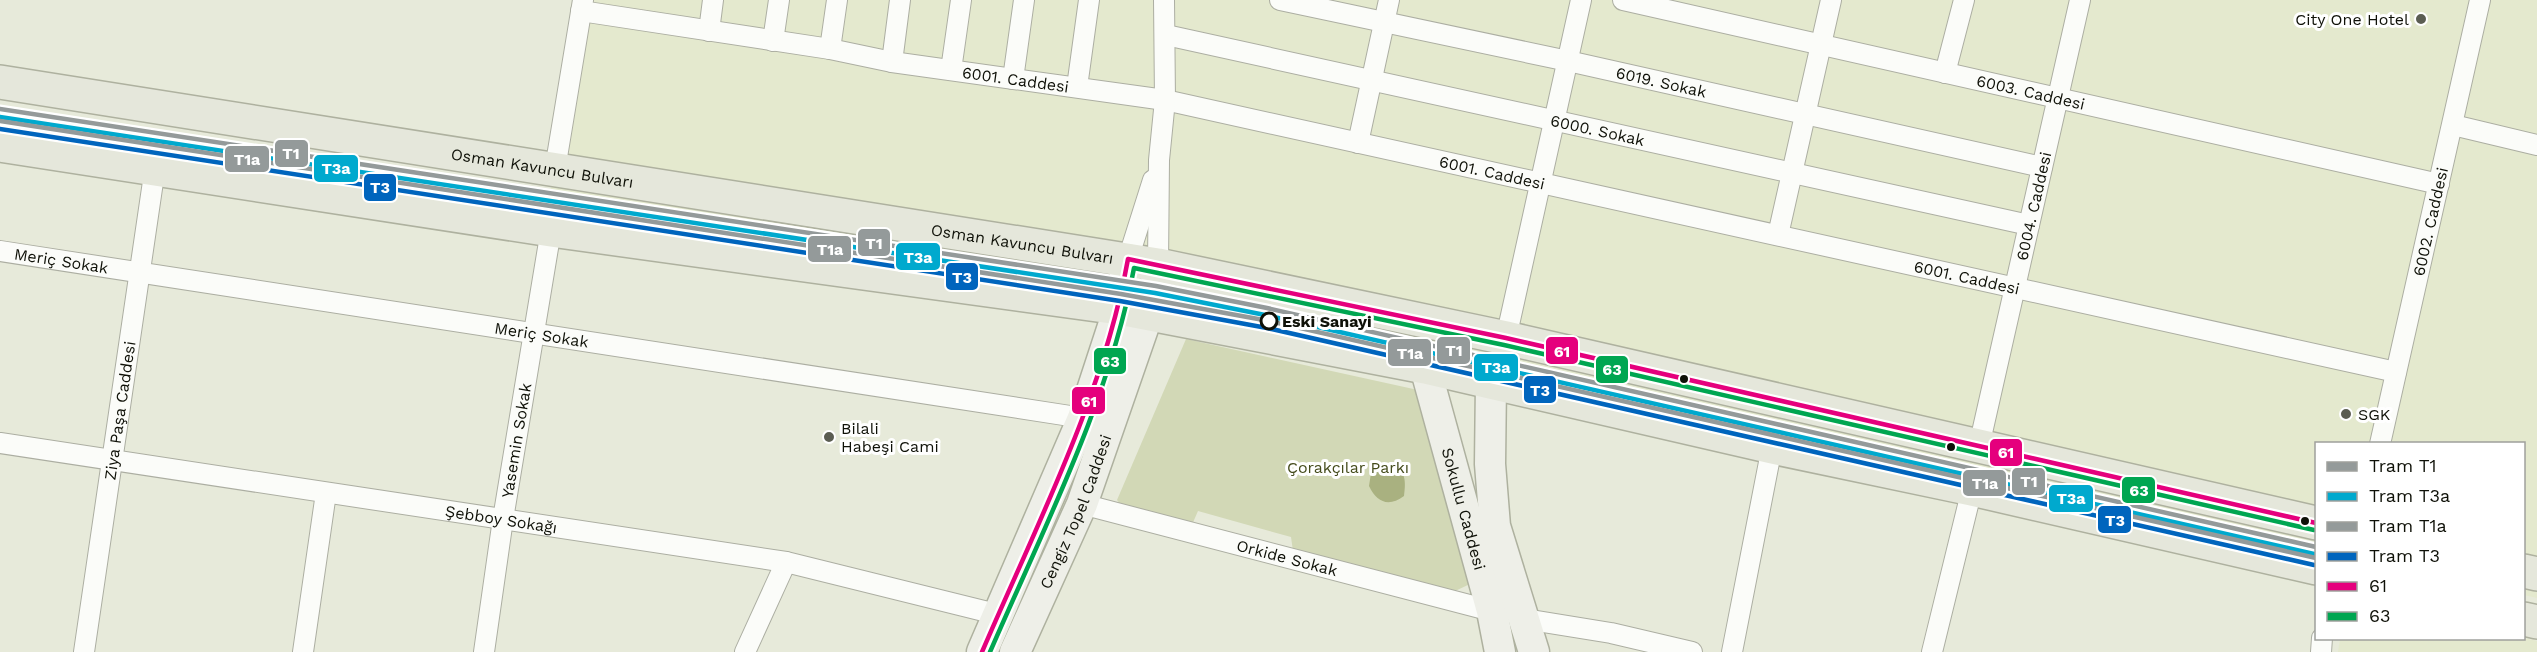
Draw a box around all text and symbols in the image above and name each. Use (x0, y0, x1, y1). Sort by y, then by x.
place label: City One Hotel (2295, 10, 2409, 29)
marker: City One Hotel (2414, 12, 2428, 26)
street label: 6001. Caddesi (961, 63, 1070, 97)
street label: 6019. Sokak (1614, 63, 1708, 102)
street label: 6003. Caddesi (1975, 71, 2087, 114)
street label: 6000. Sokak (1549, 111, 1646, 150)
line badge: T1 (274, 139, 309, 168)
text: T1 (282, 144, 300, 163)
street label: Osman Kavuncu Bulvarı (450, 144, 635, 192)
line badge: T1a (224, 145, 270, 173)
text: T1a (234, 150, 261, 169)
street label: 6004. Caddesi (2012, 150, 2055, 262)
street label: 6001. Caddesi (1438, 152, 1547, 194)
line badge: T3a (313, 154, 359, 183)
text: T3a (321, 159, 351, 178)
street label: 6002. Caddesi (2409, 166, 2452, 278)
line badge: T3 (363, 173, 397, 202)
text: T3 (370, 178, 390, 197)
street label: Osman Kavuncu Bulvarı (930, 220, 1115, 268)
line badge: T1 (857, 228, 891, 257)
text: T1 (865, 234, 883, 253)
line badge: T1a (807, 235, 852, 263)
text: T1a (817, 240, 844, 259)
line badge: T3a (895, 242, 941, 271)
street label: Meriç Sokak (13, 244, 110, 278)
text: T3a (903, 248, 933, 267)
street label: 6001. Caddesi (1912, 257, 2021, 299)
line badge: T3 (945, 262, 979, 291)
text: T3 (952, 268, 972, 287)
marker: Eski Sanayi (1260, 312, 1278, 330)
place label: Eski Sanayi (1282, 312, 1372, 331)
street label: Meriç Sokak (493, 318, 590, 352)
line badge: T1 (1436, 336, 1471, 365)
line badge: 61 (1545, 336, 1579, 365)
line badge: T1a (1387, 338, 1432, 367)
street label: Ziya Paşa Caddesi (100, 340, 139, 481)
text: T1 (1445, 341, 1463, 360)
text: 61 (1554, 342, 1570, 361)
text: T1a (1397, 344, 1424, 363)
line badge: 63 (1093, 347, 1127, 375)
text: 63 (1100, 352, 1120, 371)
line badge: T3a (1473, 353, 1519, 382)
line badge: 63 (1595, 355, 1629, 384)
text: T3a (1481, 358, 1511, 377)
text: 63 (1602, 360, 1622, 379)
unlabelled marker (1678, 373, 1690, 385)
line badge: T3 (1523, 375, 1557, 404)
text: T3 (1530, 381, 1550, 400)
street label: Yasemin Sokak (498, 382, 535, 499)
line badge: 61 (1071, 386, 1106, 415)
text: 61 (1081, 392, 1097, 411)
place label: SGK (2358, 405, 2391, 424)
marker: SGK (2339, 407, 2353, 421)
place label: Bilali Habeşi Cami (841, 419, 939, 456)
marker: Bilali Habeşi Cami (822, 430, 836, 444)
street label: Cengiz Topel Caddesi (1036, 432, 1115, 592)
line badge: 61 (1989, 438, 2023, 467)
unlabelled marker (1945, 441, 1957, 453)
legend (2315, 442, 2525, 640)
text: 61 (1998, 443, 2014, 462)
street label: Sokullu Caddesi (1438, 446, 1489, 572)
text: Tram T1 (2369, 455, 2437, 476)
park label: Çorakçılar Parkı (1287, 458, 1409, 477)
line badge: T1 (2011, 467, 2046, 496)
line badge: T1a (1962, 469, 2007, 497)
text: T1 (2020, 472, 2038, 491)
text: T1a (1972, 474, 1999, 493)
line badge: 63 (2121, 476, 2156, 504)
text: 63 (2129, 481, 2149, 500)
line badge: T3a (2048, 484, 2094, 513)
text: Tram T3a (2369, 485, 2450, 506)
text: T3a (2056, 489, 2086, 508)
street label: Şebboy Sokağı (444, 502, 558, 537)
line badge: T3 (2097, 505, 2132, 534)
text: T3 (2105, 511, 2125, 530)
unlabelled marker (2299, 515, 2311, 527)
text: Tram T1a (2369, 515, 2447, 536)
street label: Orkide Sokak (1235, 536, 1339, 580)
text: Tram T3 (2369, 545, 2440, 566)
text: 61 (2369, 575, 2387, 596)
text: 63 (2369, 605, 2390, 626)

